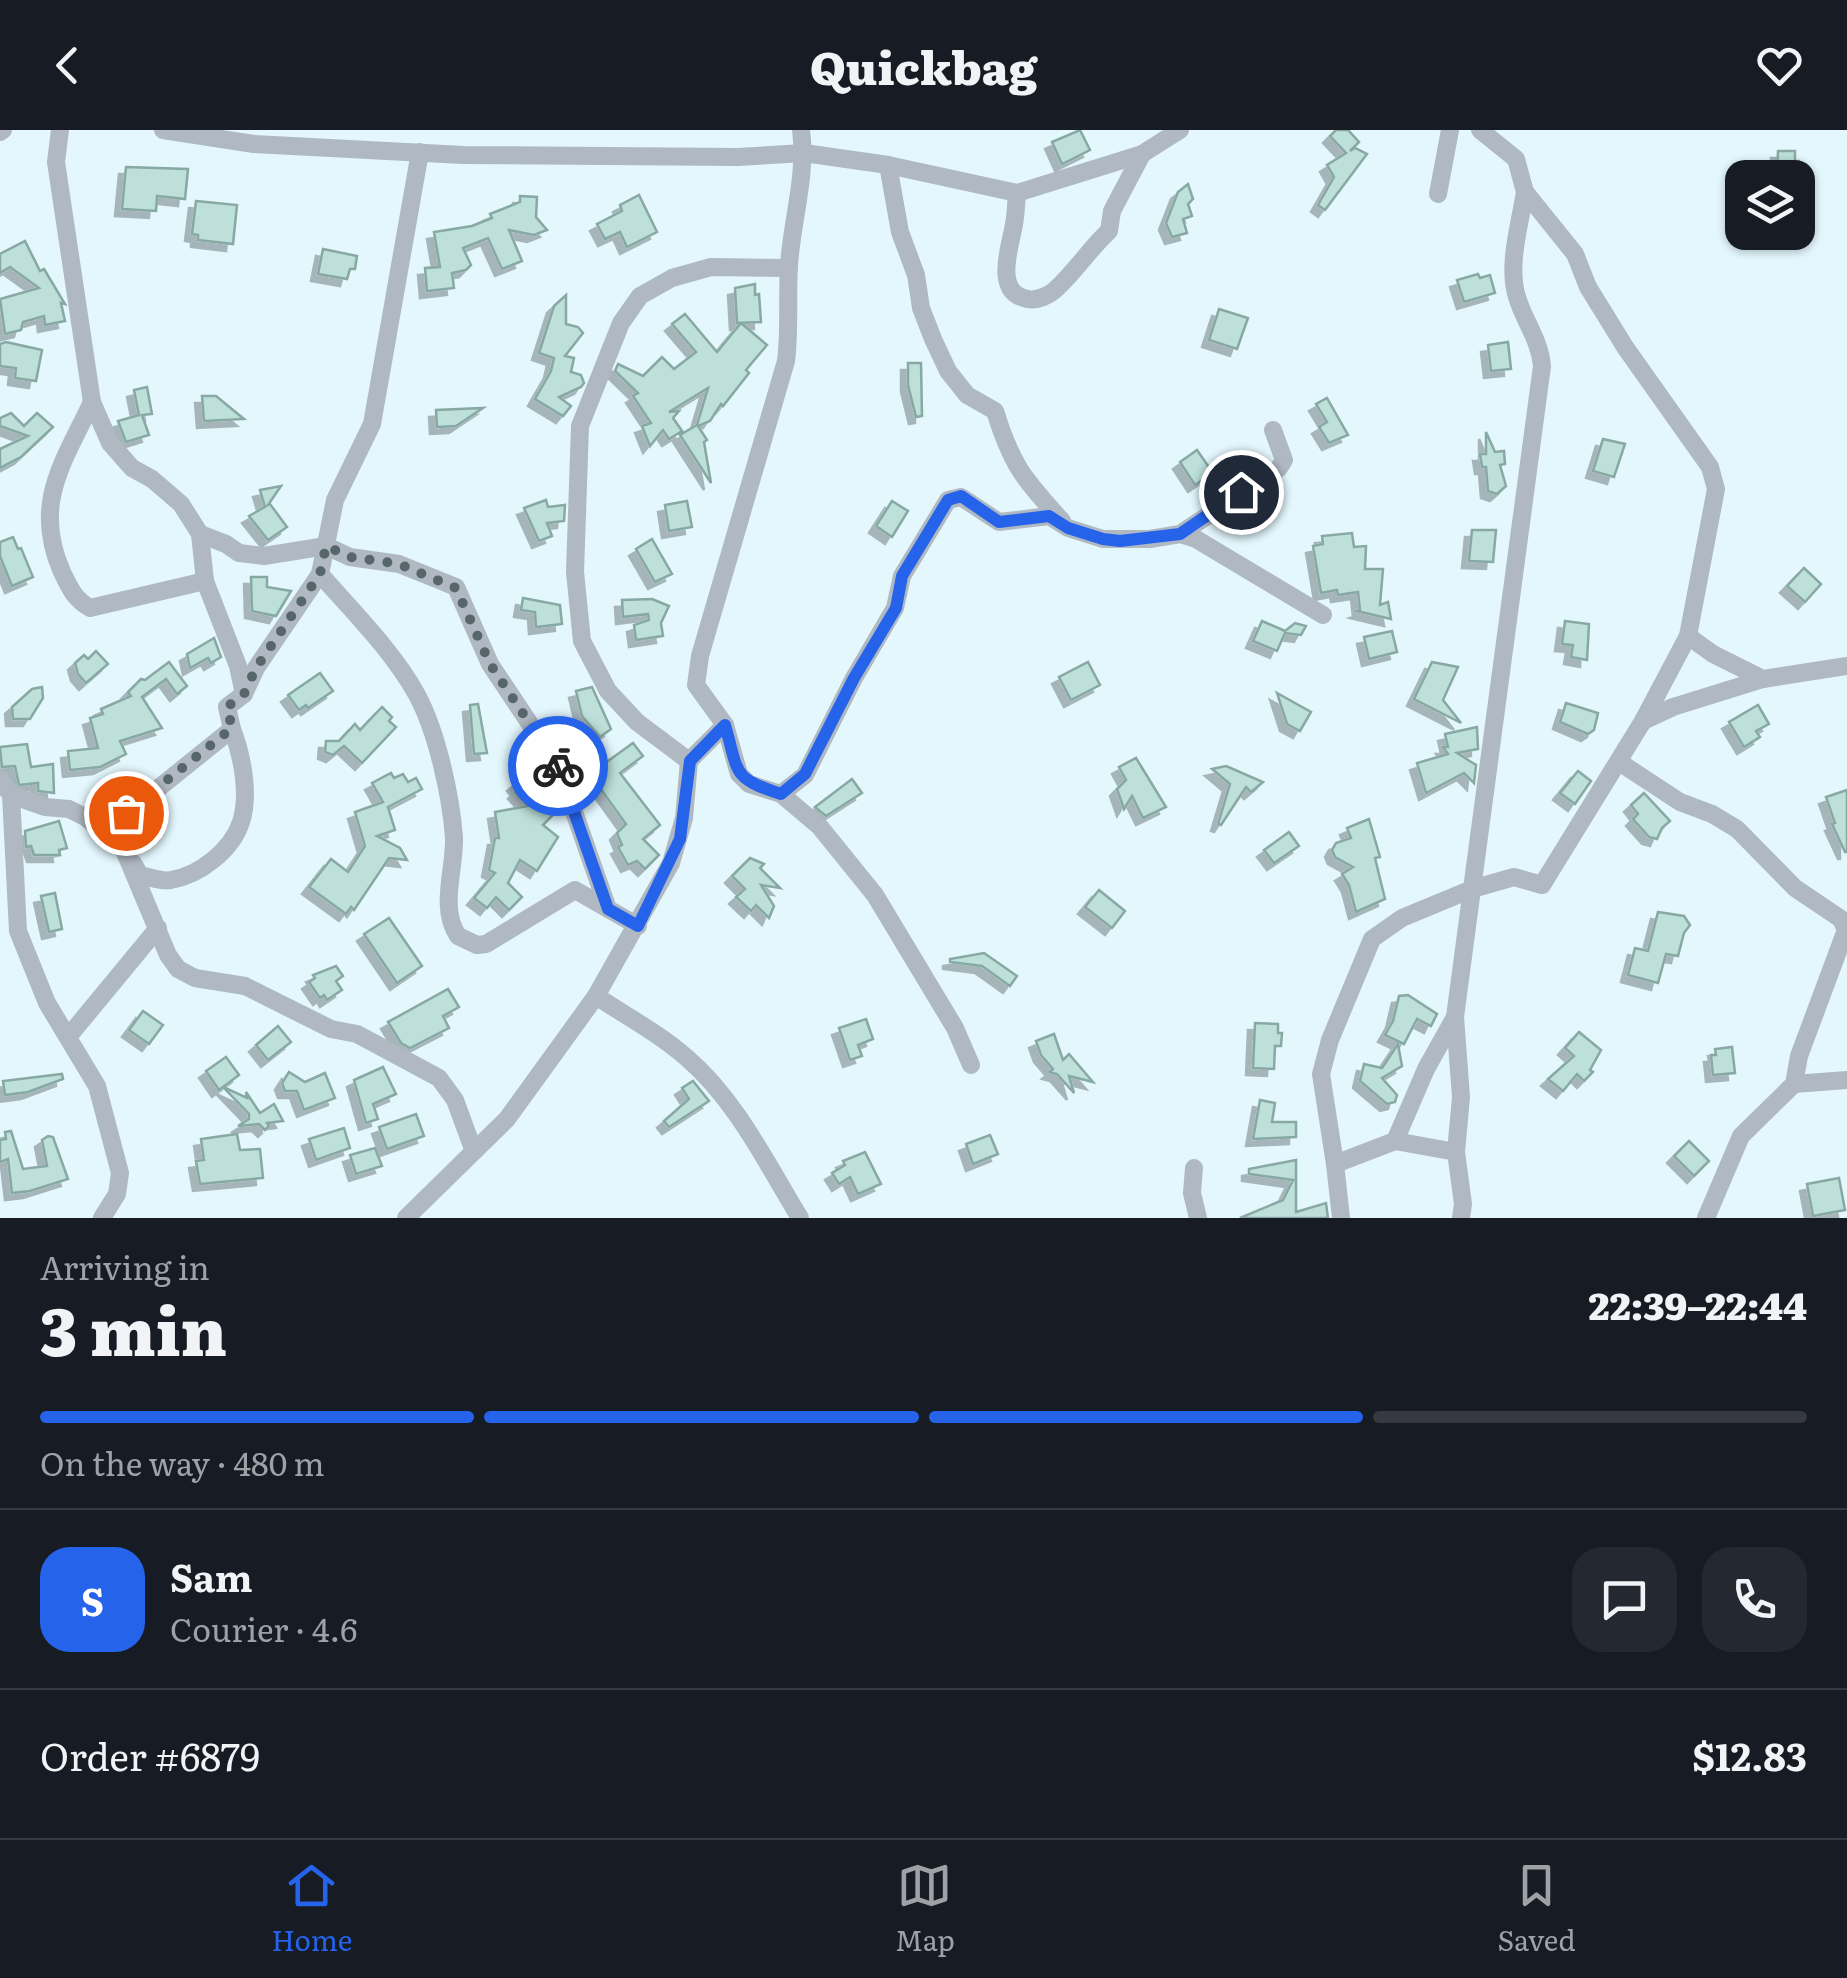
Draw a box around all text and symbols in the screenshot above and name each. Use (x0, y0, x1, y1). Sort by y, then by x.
text: Quickbag (810, 32, 1037, 99)
icon: back (40, 38, 95, 93)
icon: heart (1752, 38, 1807, 93)
map controls (1725, 160, 1815, 250)
button: layers (1725, 160, 1815, 250)
pin (1199, 450, 1284, 535)
icon: home (1214, 465, 1269, 520)
courier (508, 716, 608, 816)
icon: bike (531, 739, 586, 794)
pin (84, 771, 169, 856)
icon: bag (99, 786, 154, 841)
text: Arriving in (40, 1242, 210, 1290)
text: 22:39–22:44 (1589, 1275, 1807, 1332)
text: 3 min (40, 1279, 227, 1376)
text: On the way · 480 m (40, 1438, 325, 1486)
text: Sam (170, 1547, 253, 1604)
button: chat (1572, 1547, 1677, 1652)
button: phone (1702, 1547, 1807, 1652)
text: S (81, 1571, 104, 1628)
text: Courier · 4.6 (170, 1604, 357, 1652)
text: Order #6879 (40, 1726, 260, 1783)
text: $12.83 (1692, 1726, 1807, 1783)
tab: Home (271, 1858, 352, 1960)
tab: Map (895, 1858, 955, 1960)
tab: Saved (1498, 1858, 1576, 1960)

